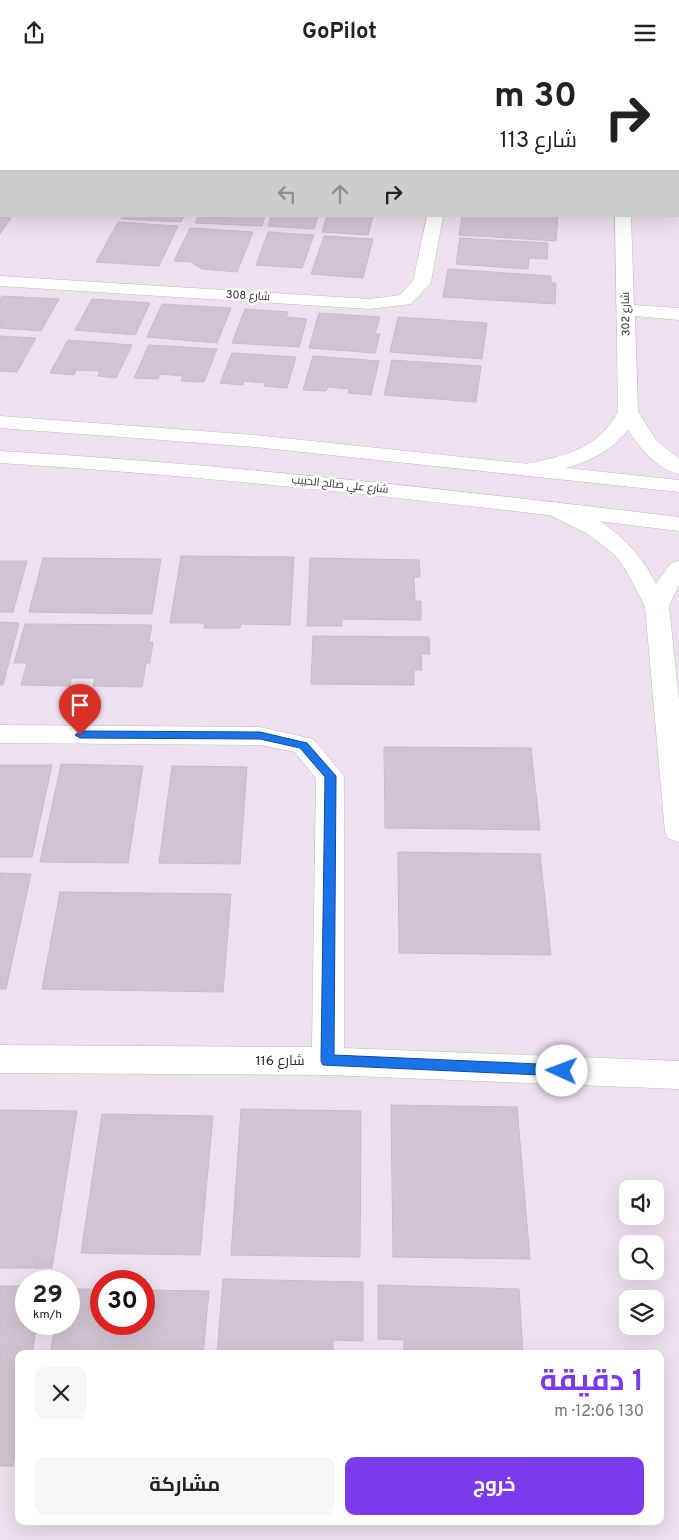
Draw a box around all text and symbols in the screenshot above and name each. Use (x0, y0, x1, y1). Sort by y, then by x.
icon: share (20, 19, 48, 47)
text: GoPilot (302, 19, 377, 46)
icon: menu (631, 19, 659, 47)
text: 30 m (494, 75, 577, 119)
icon: right (595, 85, 660, 150)
text: شارع 113 (500, 128, 577, 155)
icon: left (273, 180, 301, 208)
icon: ahead (326, 180, 354, 208)
icon: right (379, 180, 407, 208)
street label: شارع 308 (226, 288, 270, 304)
street label: شارع 302 (619, 292, 633, 336)
street label: شارع علي صالح الحبيب (291, 473, 389, 498)
pin (59, 684, 101, 735)
icon: arrive (66, 691, 94, 719)
position arrow (535, 1044, 587, 1096)
street label: شارع 116 (255, 1053, 305, 1070)
map controls (619, 1180, 664, 1335)
button: sound (619, 1180, 664, 1225)
button: search (619, 1235, 664, 1280)
speed limit sign: 30 (90, 1270, 155, 1335)
text: 29 (32, 1280, 63, 1312)
button: layers (619, 1290, 664, 1335)
text: km/h (33, 1307, 62, 1323)
text: 1 دقيقة (540, 1364, 644, 1401)
button: close (35, 1367, 87, 1419)
text: 130 m · 12:06 (554, 1402, 644, 1422)
button: مشاركة (35, 1457, 335, 1515)
button: خروج (345, 1457, 644, 1515)

